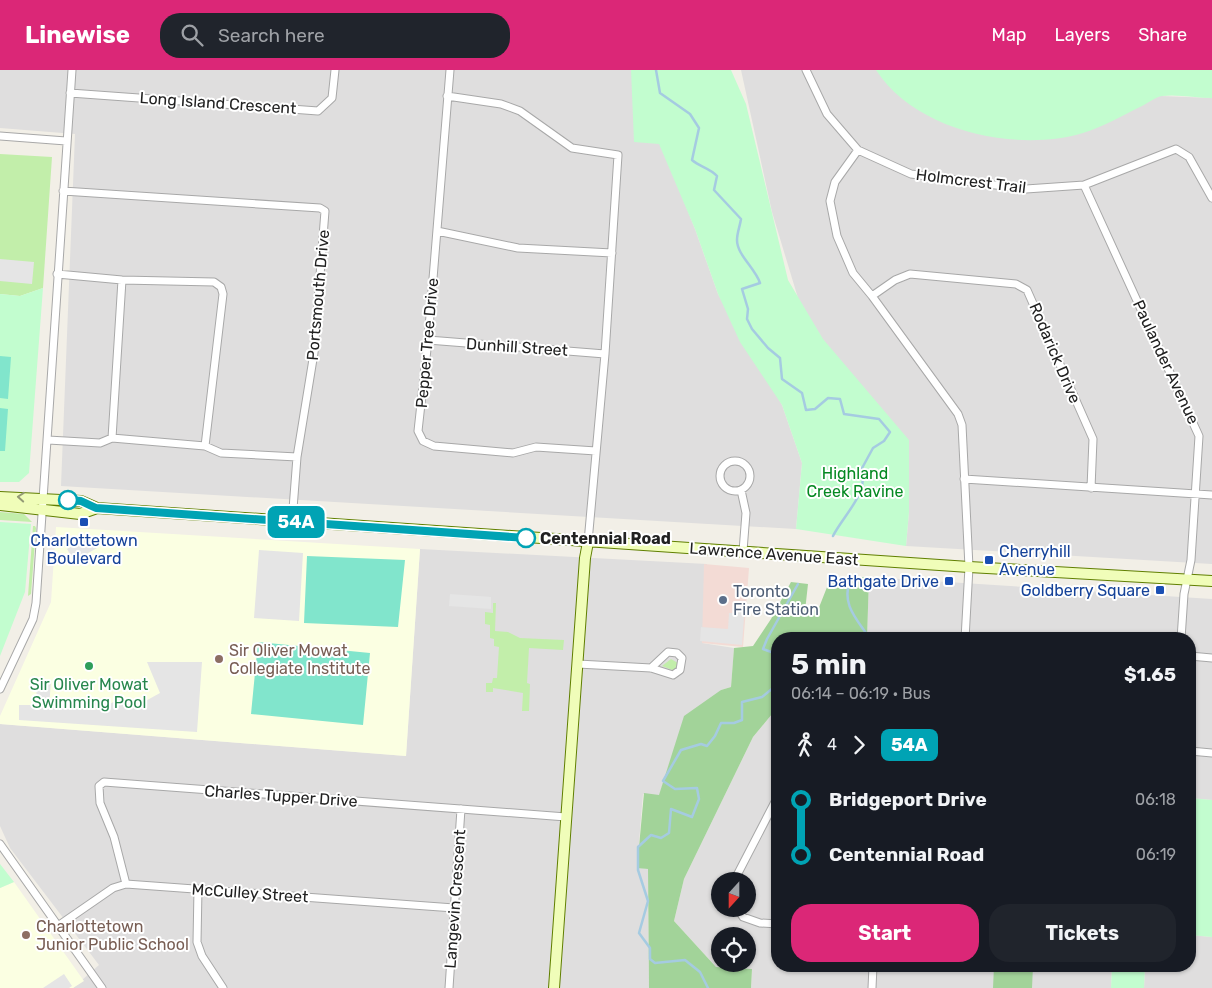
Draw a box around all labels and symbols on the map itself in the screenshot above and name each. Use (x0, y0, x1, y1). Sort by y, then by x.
street label: Long Island Crescent (139, 88, 297, 118)
street label: Holmcrest Trail (915, 165, 1027, 197)
street label: Portsmouth Drive (303, 229, 333, 361)
street label: Pepper Tree Drive (412, 277, 442, 409)
street label: Paulander Avenue (1129, 297, 1203, 427)
street label: Rodarick Drive (1025, 300, 1085, 406)
street label: Dunhill Street (466, 334, 568, 360)
park label: Highland Creek Ravine (806, 464, 904, 501)
unlabelled marker (58, 490, 78, 510)
one-way arrow (17, 492, 25, 503)
line badge: 54A (267, 506, 325, 538)
marker: Charlottetown Boulevard (78, 516, 90, 528)
marker: Centennial Road (516, 528, 536, 548)
place label: Centennial Road (540, 529, 671, 548)
place label: Charlottetown Boulevard (30, 531, 138, 568)
street label: Lawrence Avenue East (689, 539, 859, 569)
place label: Cherryhill Avenue (999, 542, 1071, 579)
marker: Cherryhill Avenue (983, 554, 995, 566)
place label: Bathgate Drive (828, 572, 939, 591)
marker: Bathgate Drive (943, 575, 955, 587)
place label: Goldberry Square (1021, 581, 1150, 600)
place label: Toronto Fire Station (733, 582, 819, 619)
marker: Goldberry Square (1154, 584, 1166, 596)
marker: Toronto Fire Station (717, 594, 729, 606)
place label: Sir Oliver Mowat Collegiate Institute (229, 641, 370, 678)
marker: Sir Oliver Mowat Collegiate Institute (213, 653, 225, 665)
marker: Sir Oliver Mowat Swimming Pool (83, 660, 95, 672)
place label: Sir Oliver Mowat Swimming Pool (30, 675, 148, 712)
street label: Charles Tupper Drive (204, 781, 358, 811)
street label: Langevin Crescent (441, 829, 469, 969)
north arrow (711, 872, 756, 918)
street label: McCulley Street (191, 879, 309, 907)
place label: Charlottetown Junior Public School (36, 917, 189, 954)
marker: Charlottetown Junior Public School (20, 929, 32, 941)

